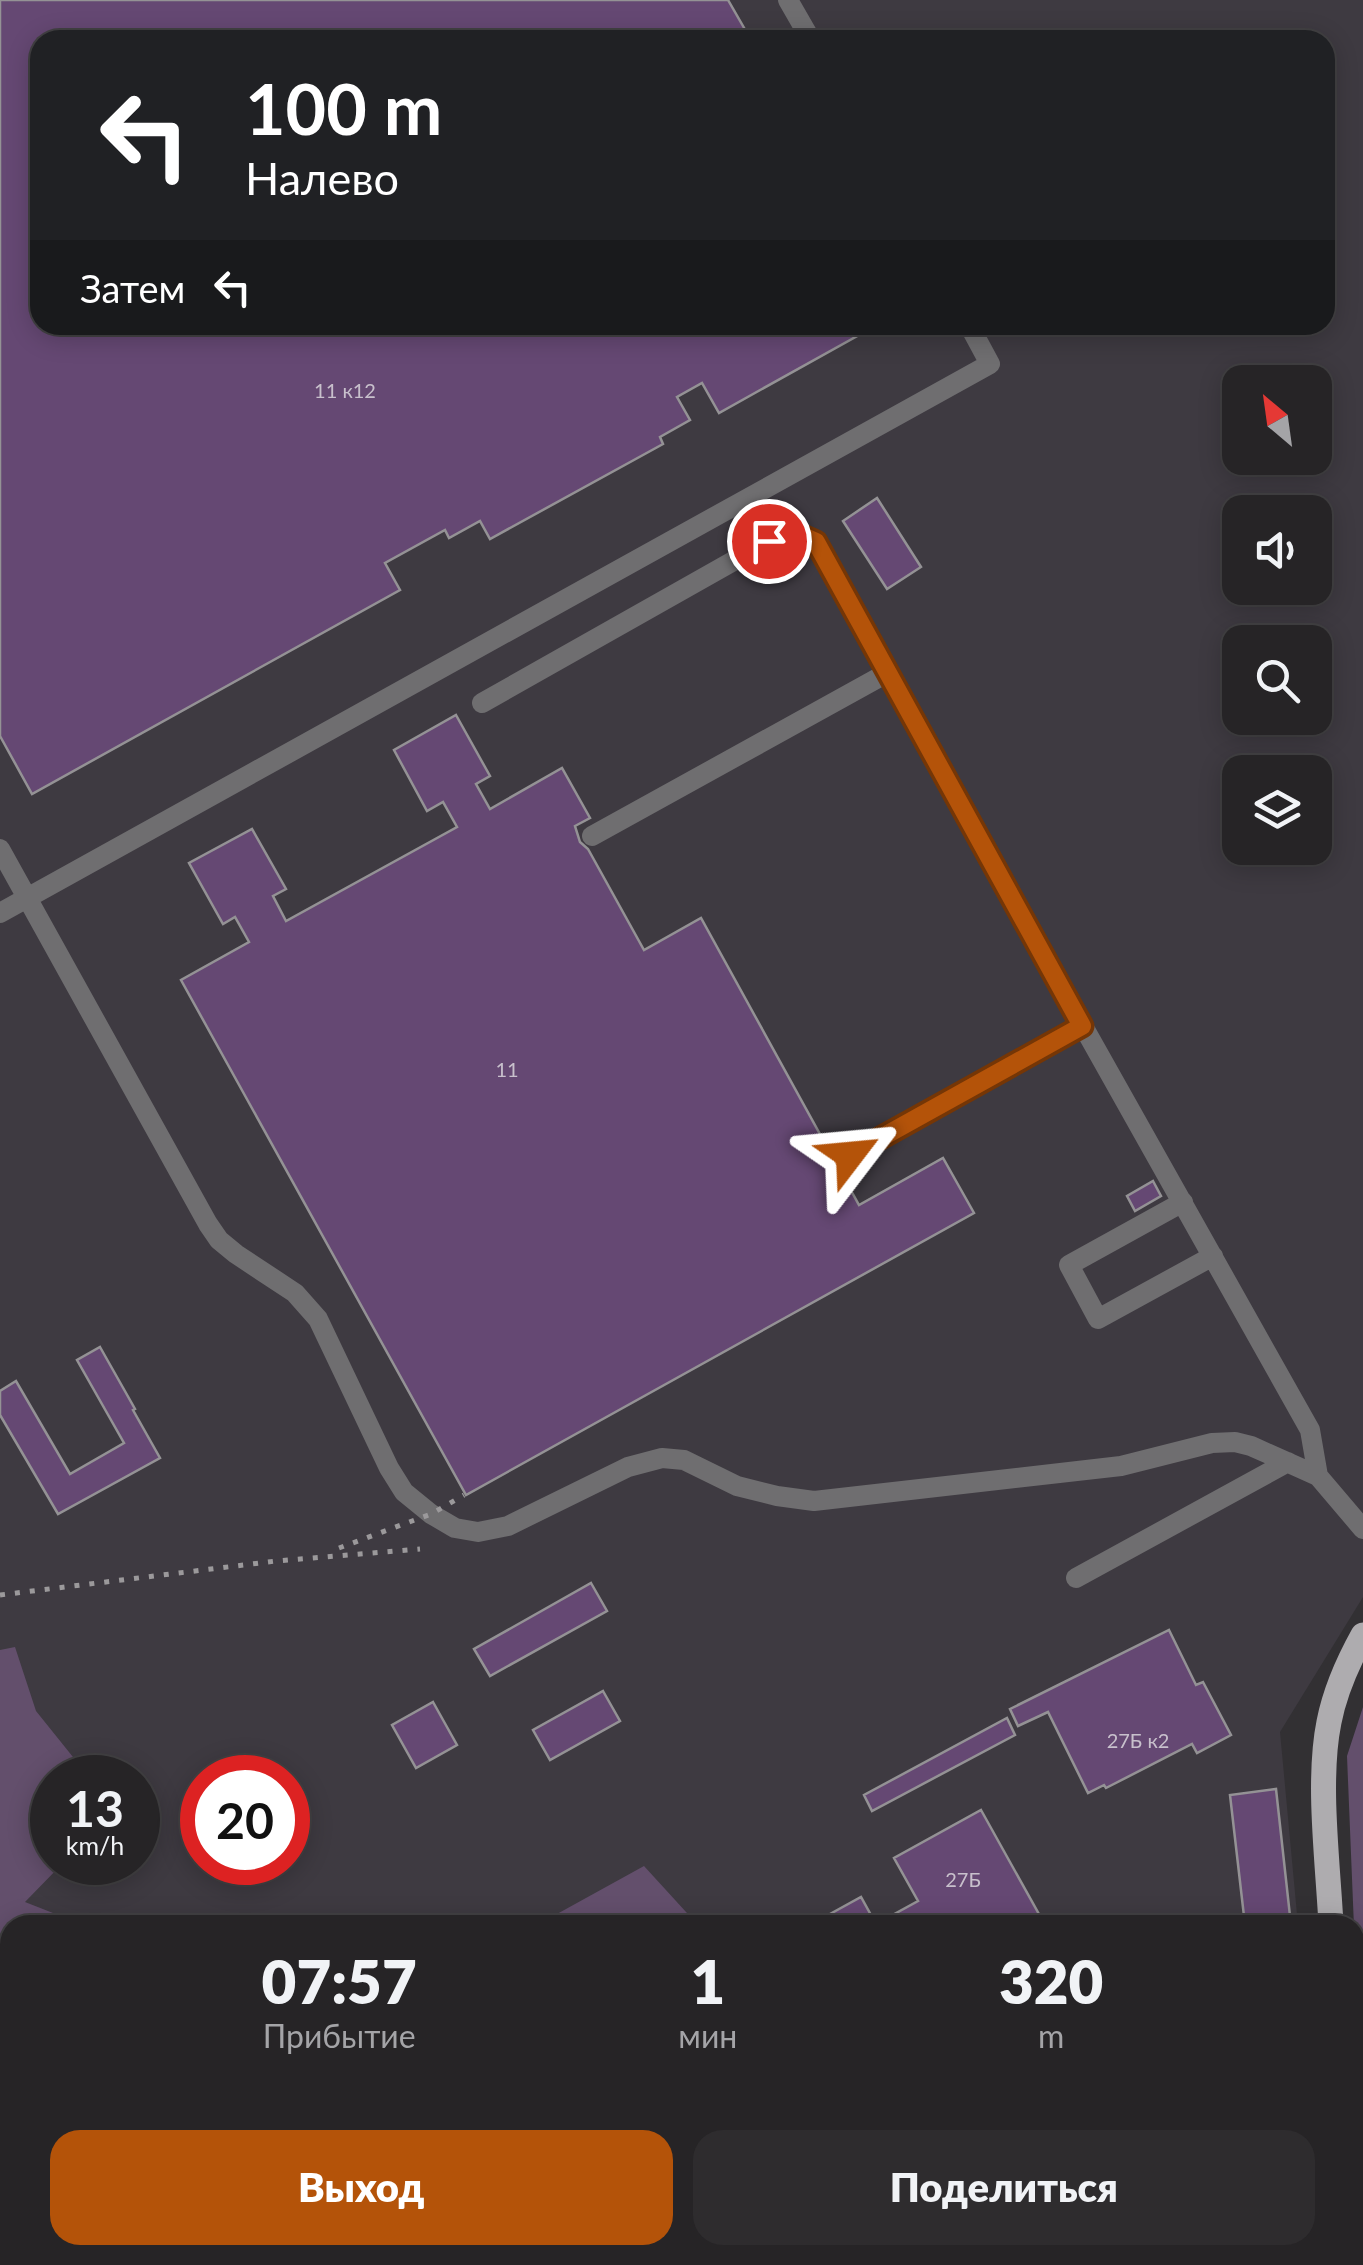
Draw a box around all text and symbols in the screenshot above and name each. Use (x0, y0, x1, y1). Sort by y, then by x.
text: 100 m (245, 66, 442, 150)
icon: left (80, 70, 210, 200)
text: Налево (245, 151, 399, 205)
icon: left (205, 260, 260, 315)
text: Затем (80, 265, 185, 311)
north arrow (1222, 365, 1332, 475)
map controls (1222, 365, 1332, 865)
house number: 11 к12 (314, 378, 376, 402)
button: sound (1222, 495, 1332, 605)
pin (727, 499, 812, 584)
icon: arrive (742, 514, 797, 569)
button: search (1222, 625, 1332, 735)
button: layers (1222, 755, 1332, 865)
house number: 11 (495, 1057, 519, 1081)
position arrow (798, 1103, 902, 1207)
house number: 27Б к2 (1107, 1728, 1169, 1752)
speed limit sign: 20 (180, 1755, 310, 1885)
text: 13 (66, 1778, 124, 1838)
text: km/h (66, 1830, 124, 1860)
house number: 27Б (945, 1867, 981, 1891)
text: 07:57 (262, 1945, 417, 2017)
text: 1 (690, 1945, 725, 2017)
text: 320 (999, 1945, 1103, 2017)
text: Прибытие (263, 2016, 416, 2055)
text: мин (678, 2016, 737, 2055)
text: m (1038, 2016, 1064, 2055)
button: Выход (50, 2130, 673, 2245)
button: Поделиться (693, 2130, 1315, 2245)

